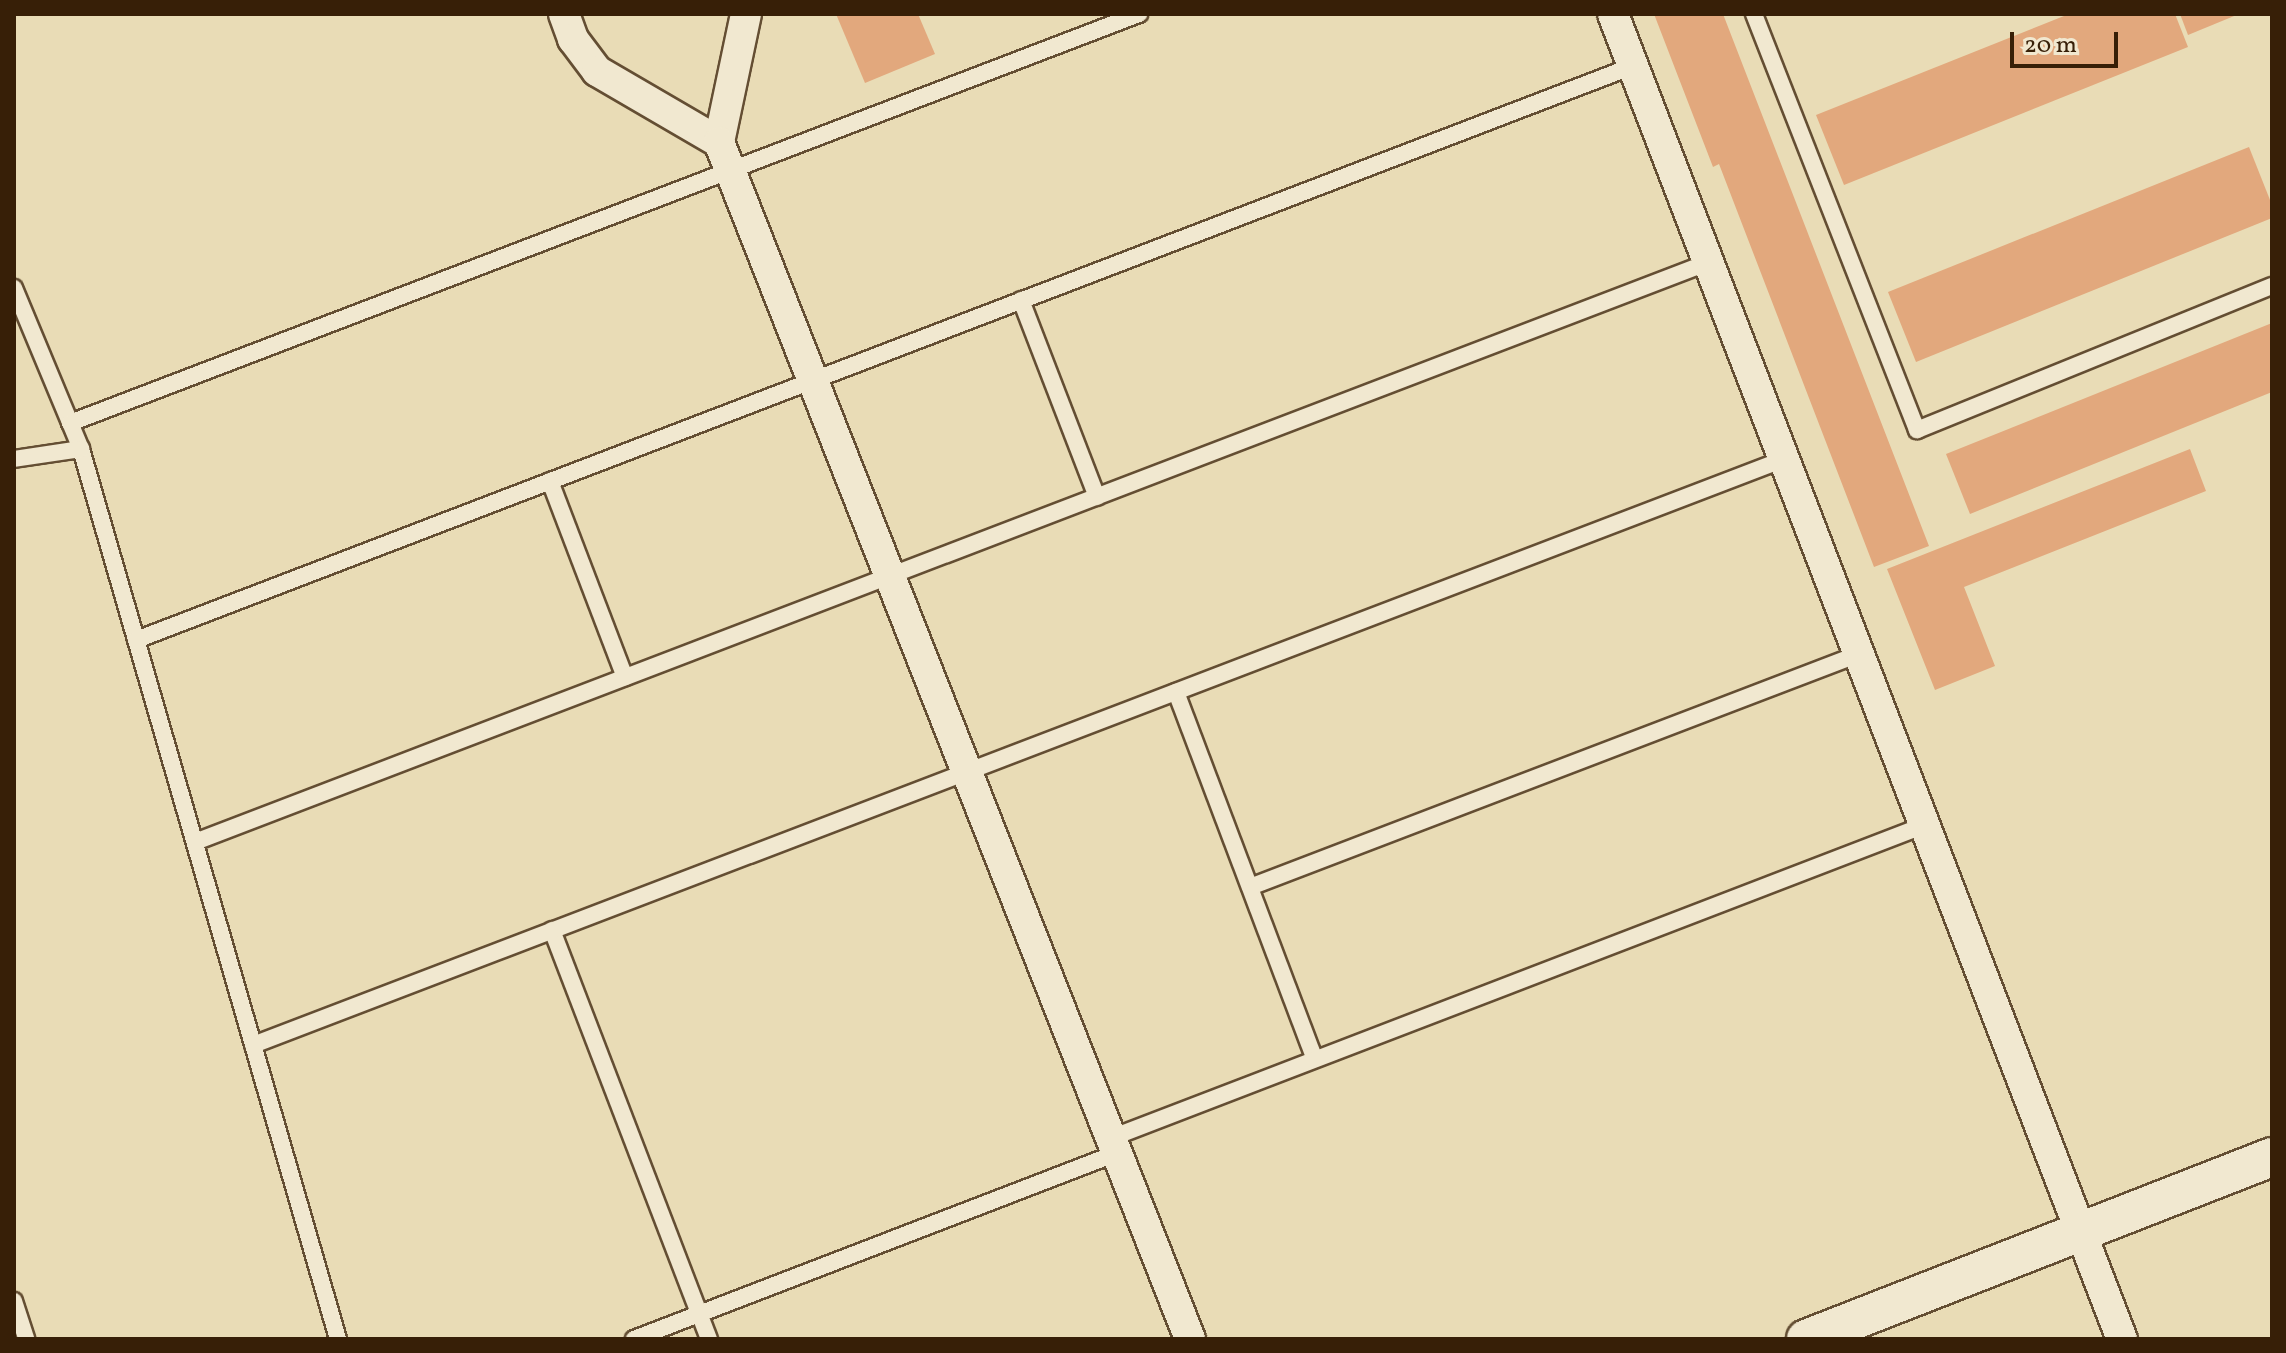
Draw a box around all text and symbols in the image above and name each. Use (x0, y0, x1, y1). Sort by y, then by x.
scale bar (2014, 16, 2122, 66)
text: 20 m (2024, 29, 2077, 63)

